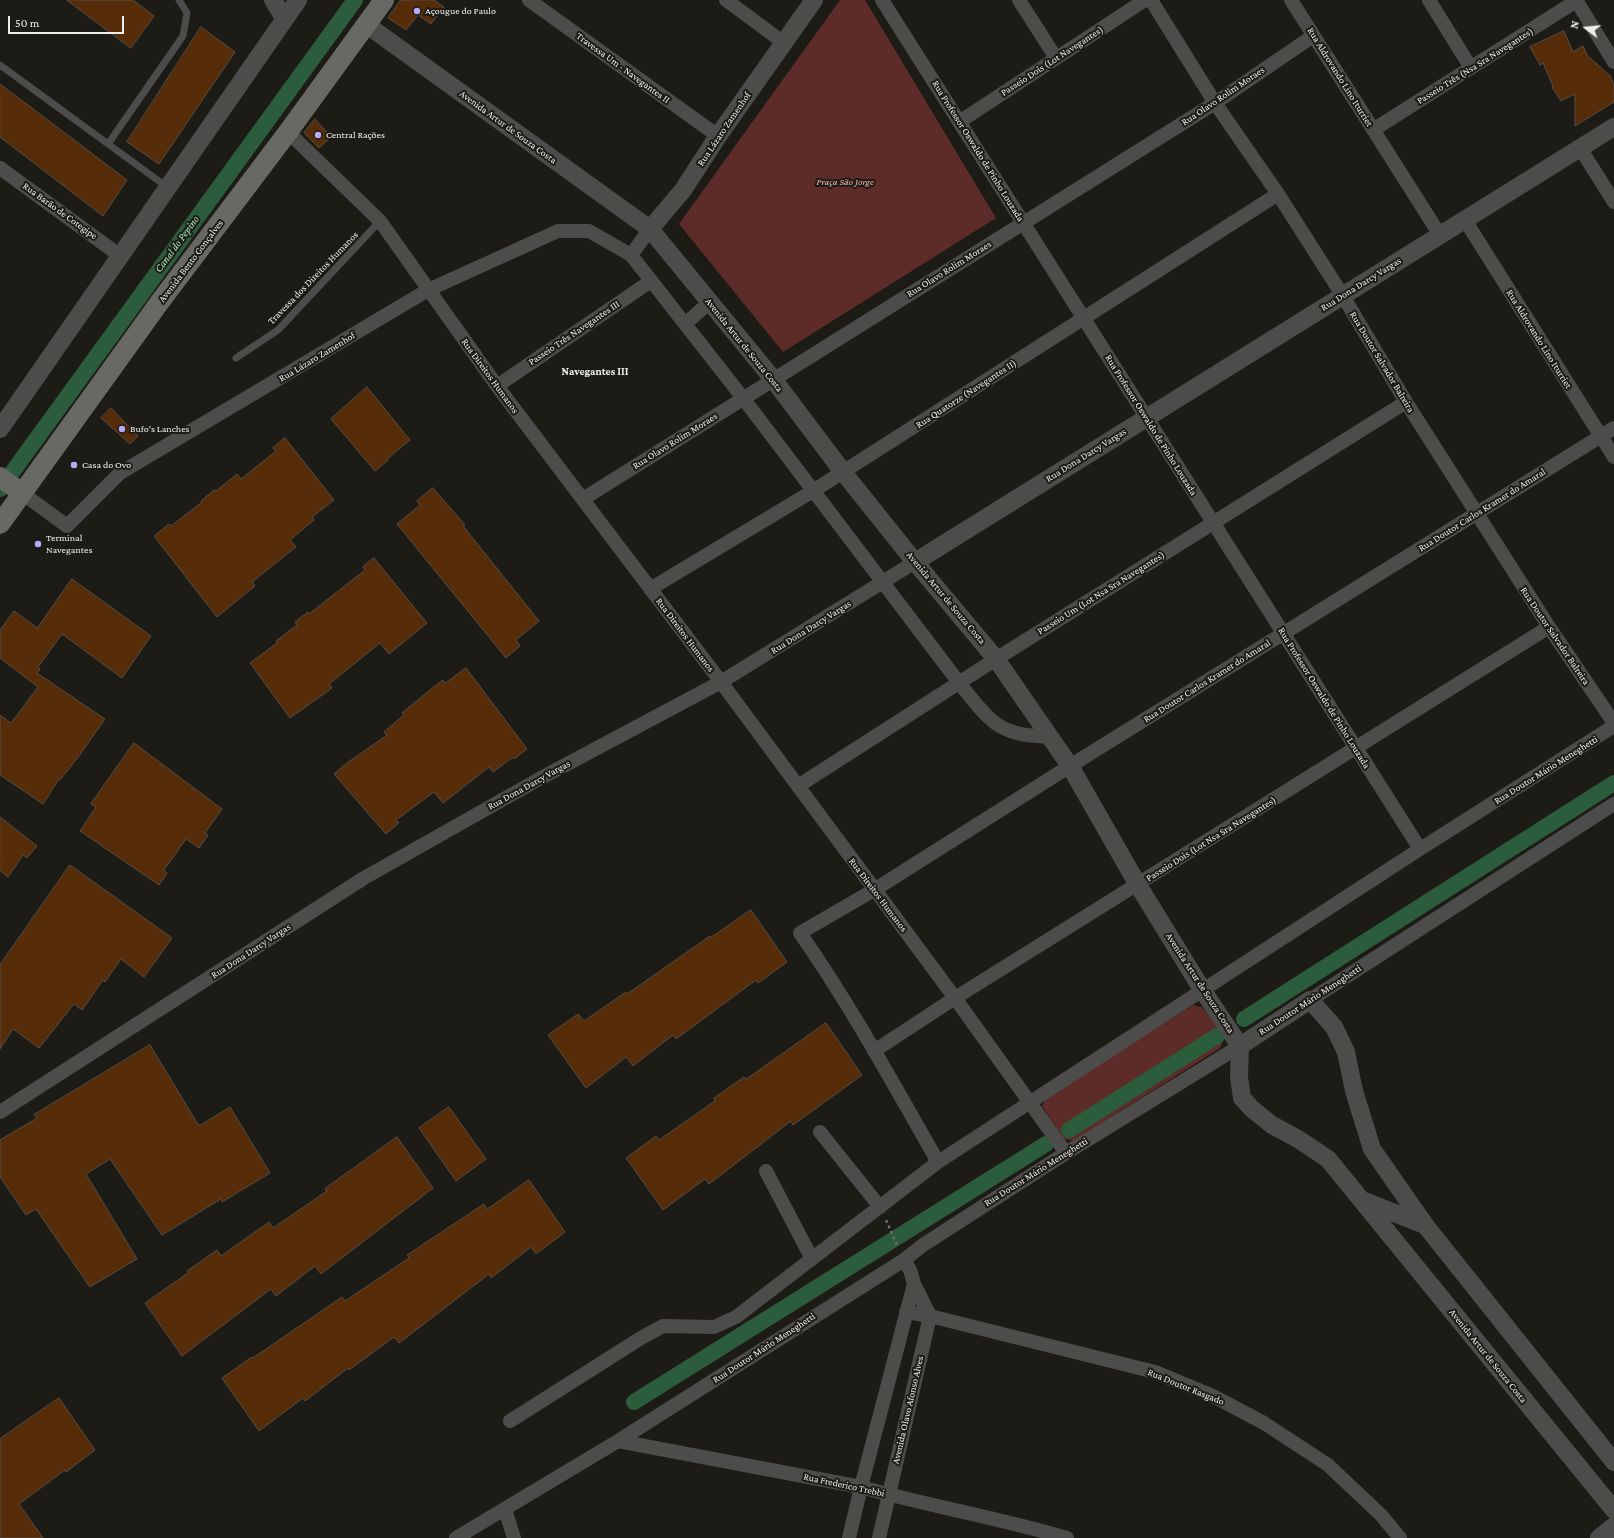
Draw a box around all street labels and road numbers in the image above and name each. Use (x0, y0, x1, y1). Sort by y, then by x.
street label: Passeio Dois (Lot Navegantes) (999, 23, 1105, 99)
street label: Rua Aldrovando Lino Iturriet (1305, 25, 1375, 129)
street label: Passeio Três (Nsa Sra Navegantes) (1415, 25, 1535, 107)
street label: Travessa Um - Navegantes II (574, 30, 672, 106)
street label: Rua Olavo Rolim Moraes (1179, 64, 1267, 128)
street label: Rua Professor Oswaldo de Pinho Louzada (929, 78, 1027, 224)
street label: Avenida Artur de Souza Costa (457, 88, 559, 166)
street label: Rua Lázaro Zamenhof (695, 90, 753, 168)
street label: Rua Barão de Cotegipe (20, 180, 100, 242)
street label: Avenida Bento Gonçalves (156, 217, 226, 305)
street label: Travessa dos Direitos Humanos (265, 229, 361, 327)
street label: Rua Olavo Rolim Moraes (904, 238, 994, 300)
street label: Rua Dona Darcy Vargas (1319, 254, 1403, 314)
street label: Rua Aldrovando Lino Iturriet (1504, 287, 1574, 391)
street label: Avenida Artur de Souza Costa (702, 296, 786, 394)
street label: Passeio Três Navegantes III (526, 298, 622, 368)
street label: Rua Doutor Salvador Balreira (1347, 309, 1417, 415)
street label: Rua Lázaro Zamenhof (277, 330, 357, 384)
street label: Rua Direitos Humanos (459, 336, 521, 416)
street label: Rua Professor Oswaldo de Pinho Louzada (1102, 352, 1200, 498)
street label: Rua Quatorze (Navegantes II) (914, 357, 1018, 431)
street label: Rua Olavo Rolim Moraes (630, 410, 720, 472)
street label: Rua Dona Darcy Vargas (1044, 425, 1128, 485)
street label: Rua Doutor Carlos Kramer do Amaral (1416, 466, 1548, 554)
street label: Avenida Artur de Souza Costa (904, 549, 988, 647)
street label: Passeio Um (Lot Nsa Sra Navegantes) (1035, 549, 1167, 637)
street label: Rua Doutor Salvador Balreira (1518, 585, 1592, 687)
street label: Rua Direitos Humanos (653, 596, 717, 674)
street label: Rua Dona Darcy Vargas (769, 597, 853, 657)
street label: Rua Professor Oswaldo de Pinho Louzada (1275, 625, 1373, 771)
street label: Rua Doutor Carlos Kramer do Amaral (1141, 637, 1273, 725)
street label: Rua Doutor Mário Meneghetti (1492, 733, 1600, 807)
street label: Rua Dona Darcy Vargas (486, 757, 572, 813)
street label: Passeio Dois (Lot Nsa Sra Navegantes) (1144, 794, 1278, 884)
street label: Rua Direitos Humanos (846, 856, 910, 934)
street label: Rua Dona Darcy Vargas (209, 921, 293, 981)
street label: Avenida Artur de Souza Costa (1163, 931, 1237, 1035)
street label: Rua Doutor Mário Meneghetti (1256, 962, 1364, 1038)
street label: Rua Doutor Mário Meneghetti (982, 1135, 1090, 1209)
street label: Avenida Artur de Souza Costa (1446, 1307, 1530, 1405)
street label: Rua Doutor Mário Meneghetti (710, 1310, 818, 1386)
street label: Avenida Olavo Afonso Alves (890, 1355, 926, 1465)
street label: Rua Doutor Rasgado (1146, 1366, 1226, 1408)
street label: Rua Frederico Trebbi (802, 1471, 886, 1499)

